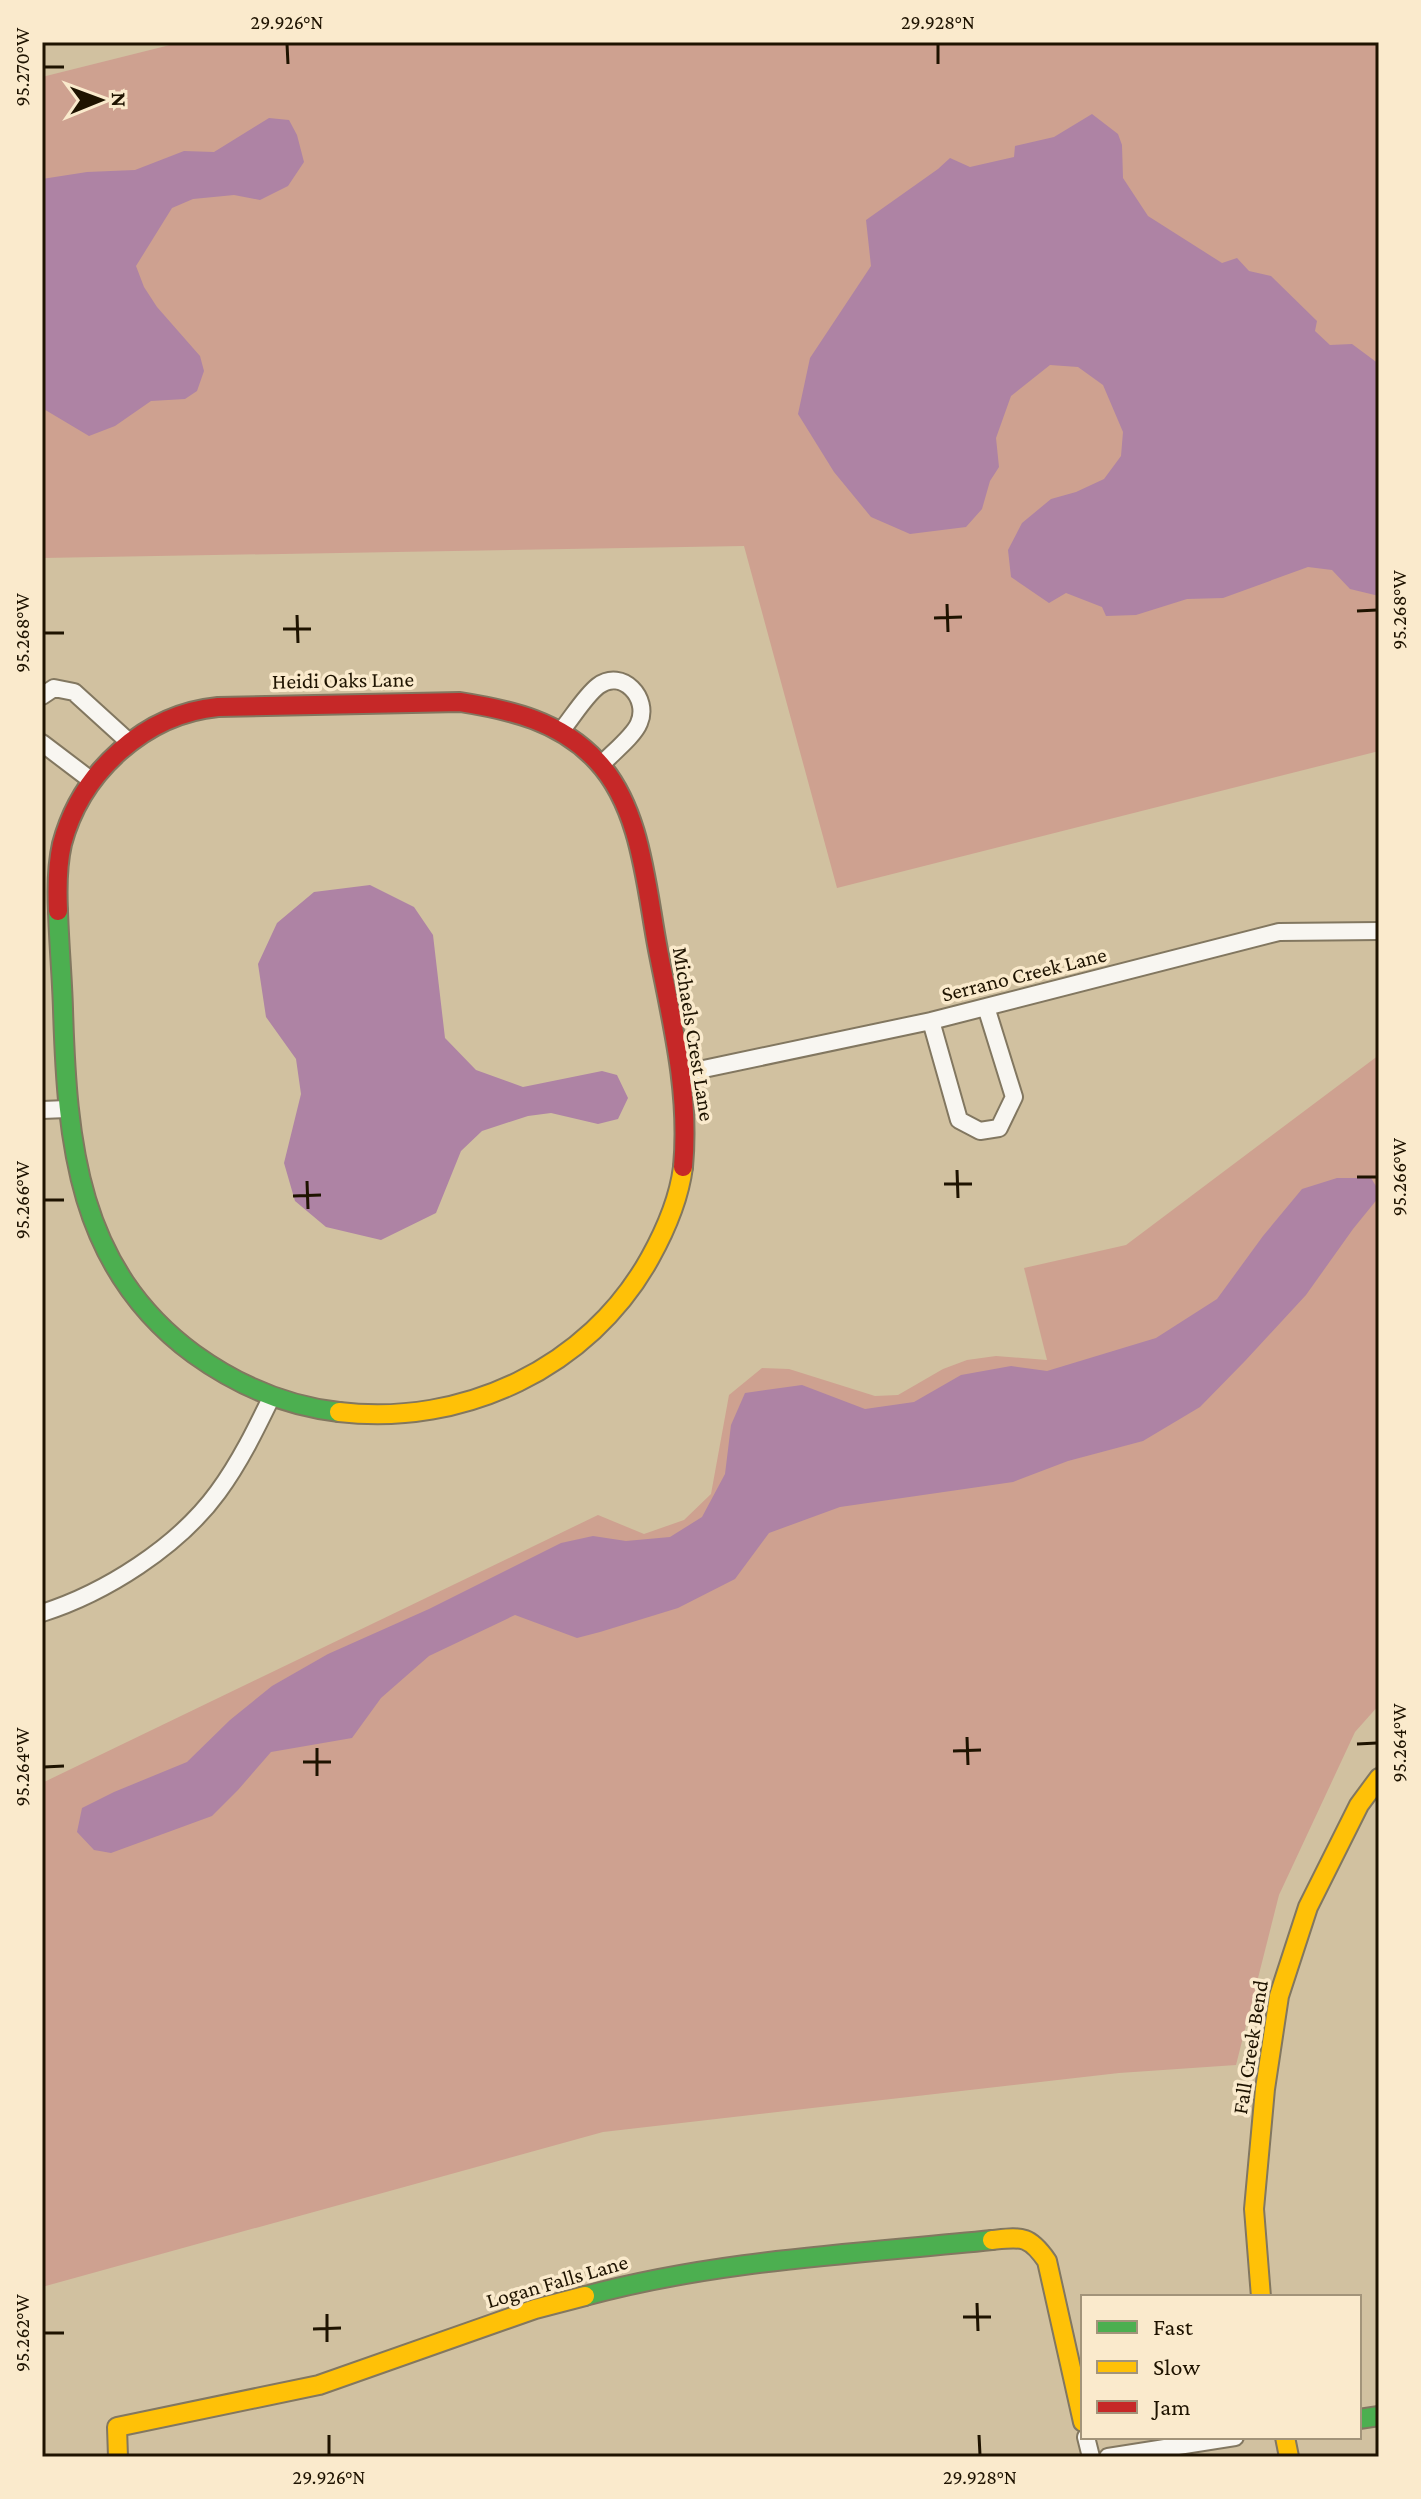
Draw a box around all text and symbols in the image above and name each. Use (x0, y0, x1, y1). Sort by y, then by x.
text: 29.926°N (251, 11, 323, 33)
text: 29.928°N (901, 11, 975, 33)
text: 95.270°W (11, 27, 33, 106)
north arrow (60, 60, 140, 140)
text: N (107, 92, 132, 107)
text: 95.268°W (1388, 570, 1410, 650)
text: 95.268°W (11, 593, 33, 673)
street label: Heidi Oaks Lane (272, 666, 414, 694)
street label: Serrano Creek Lane (939, 941, 1109, 1007)
street label: Michaels Crest Lane (668, 945, 720, 1123)
text: 95.266°W (1388, 1137, 1410, 1216)
text: 95.266°W (11, 1160, 33, 1239)
text: 95.264°W (1388, 1703, 1410, 1783)
text: 95.264°W (11, 1727, 33, 1807)
street label: Fall Creek Bend (1227, 1978, 1273, 2116)
street label: Logan Falls Lane (483, 2249, 631, 2313)
text: 95.262°W (11, 2293, 33, 2372)
legend (1081, 2295, 1361, 2439)
text: Fast (1153, 2313, 1194, 2340)
text: Slow (1153, 2353, 1200, 2380)
text: Jam (1151, 2393, 1191, 2420)
text: 29.926°N (293, 2466, 365, 2488)
text: 29.928°N (943, 2466, 1017, 2488)

